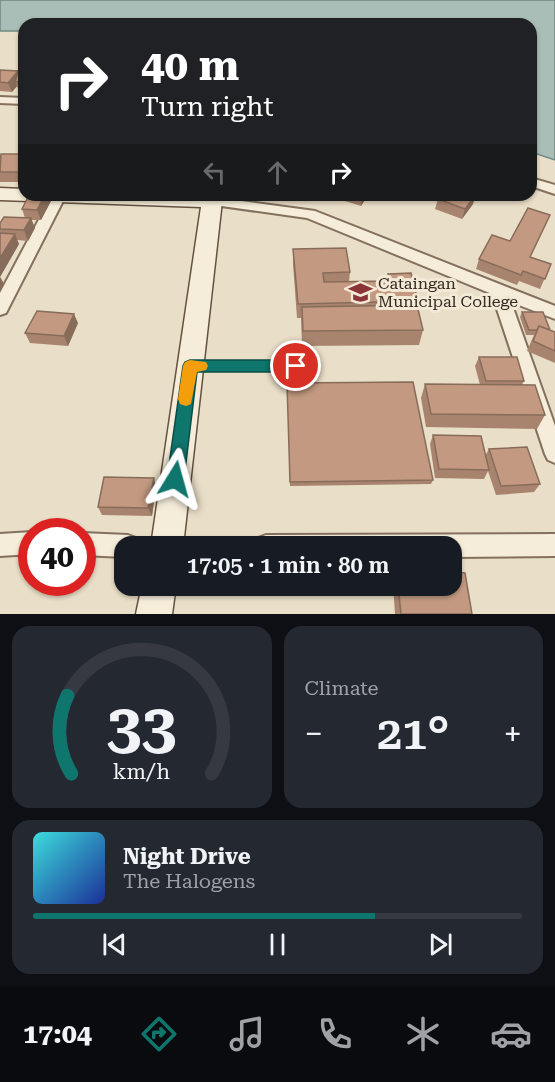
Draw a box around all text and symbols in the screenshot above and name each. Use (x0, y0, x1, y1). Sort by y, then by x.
text: 40 m (141, 41, 239, 90)
icon: right (42, 42, 120, 120)
text: Turn right (141, 91, 274, 123)
icon: left (198, 156, 231, 189)
icon: ahead (261, 156, 294, 189)
icon: right (324, 156, 357, 189)
place label: Cataingan Municipal College (378, 274, 518, 311)
school or university icon: Cataingan Municipal College (347, 279, 373, 305)
pin (270, 340, 321, 391)
icon: arrive (279, 349, 312, 382)
position arrow (143, 447, 207, 511)
speed limit sign: 40 (18, 518, 96, 596)
text: 17:05 · 1 min · 80 m (187, 553, 389, 578)
text: Climate (305, 676, 379, 700)
text: 33 (107, 690, 177, 763)
text: 21° (377, 707, 450, 760)
text: − (305, 714, 323, 753)
text: + (504, 714, 522, 753)
text: km/h (113, 759, 171, 784)
text: Night Drive (123, 844, 251, 869)
text: The Halogens (123, 869, 255, 893)
icon: previous (98, 928, 131, 961)
icon: pause (261, 928, 294, 961)
icon: next (424, 928, 457, 961)
icon: directions (138, 1013, 180, 1055)
icon: music (226, 1013, 268, 1055)
icon: phone (314, 1013, 356, 1055)
icon: climate (402, 1013, 444, 1055)
icon: car (490, 1013, 532, 1055)
text: 17:04 (23, 1018, 92, 1050)

